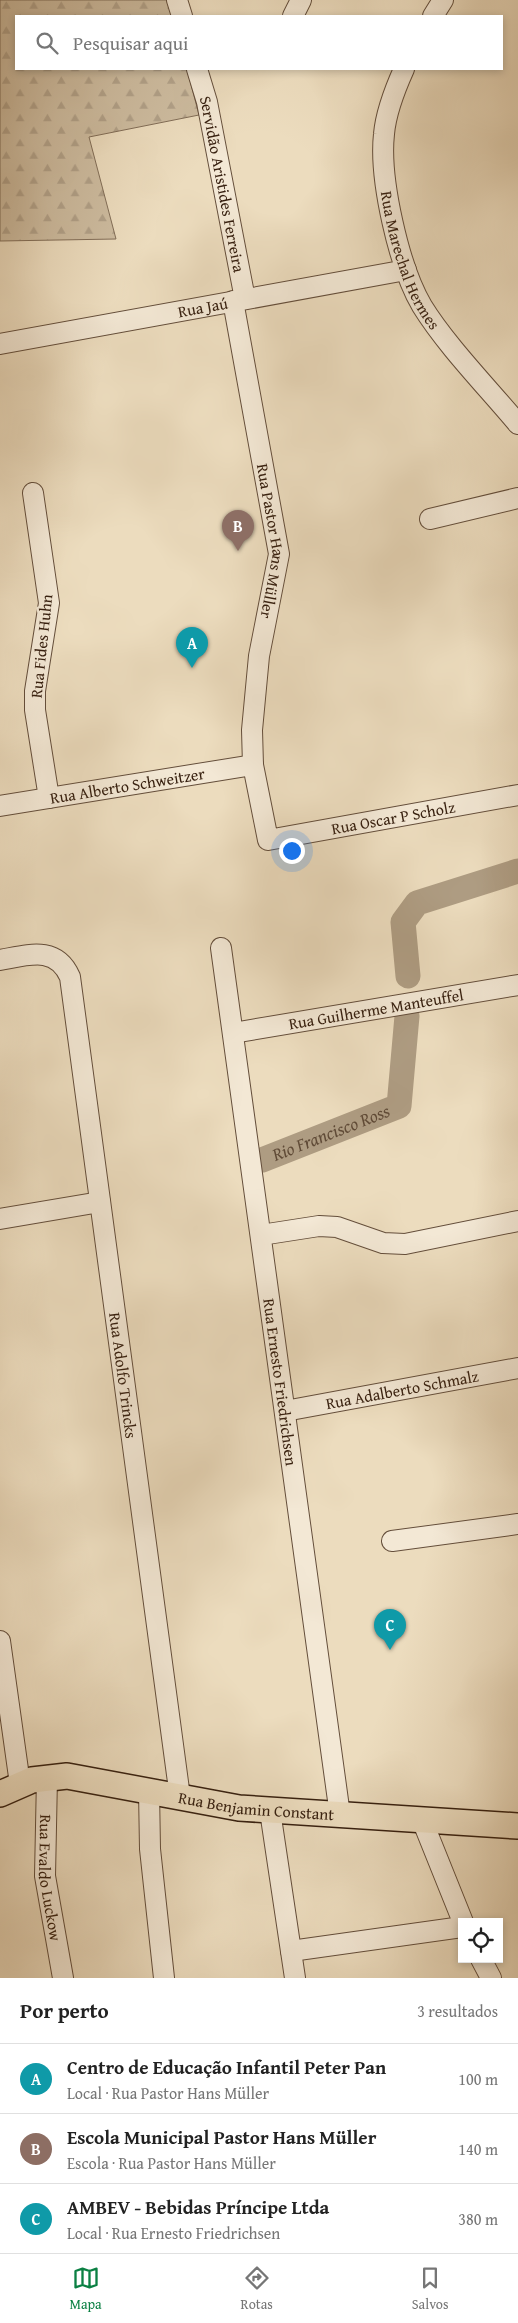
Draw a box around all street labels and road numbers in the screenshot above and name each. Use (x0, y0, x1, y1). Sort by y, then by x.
street label: Servidão Aristides Ferreira (194, 93, 252, 275)
street label: Rua Marechal Hermes (375, 189, 446, 334)
street label: Rua Jaú (176, 291, 230, 323)
street label: Rua Pastor Hans Müller (251, 461, 291, 621)
street label: Rua Fides Huhn (24, 593, 58, 699)
street label: Rua Alberto Schweitzer (48, 761, 207, 810)
street label: Rua Oscar P Scholz (329, 795, 457, 840)
street label: Rua Guilherme Manteuffel (287, 982, 466, 1035)
street label: Rua Ernesto Friedrichsen (257, 1297, 304, 1467)
street label: Rua Adolfo Trincks (103, 1311, 144, 1440)
street label: Rua Adalberto Schmalz (324, 1364, 480, 1415)
street label: Rua Benjamin Constant (176, 1785, 335, 1826)
street label: Rua Evaldo Luckow (33, 1814, 68, 1943)

